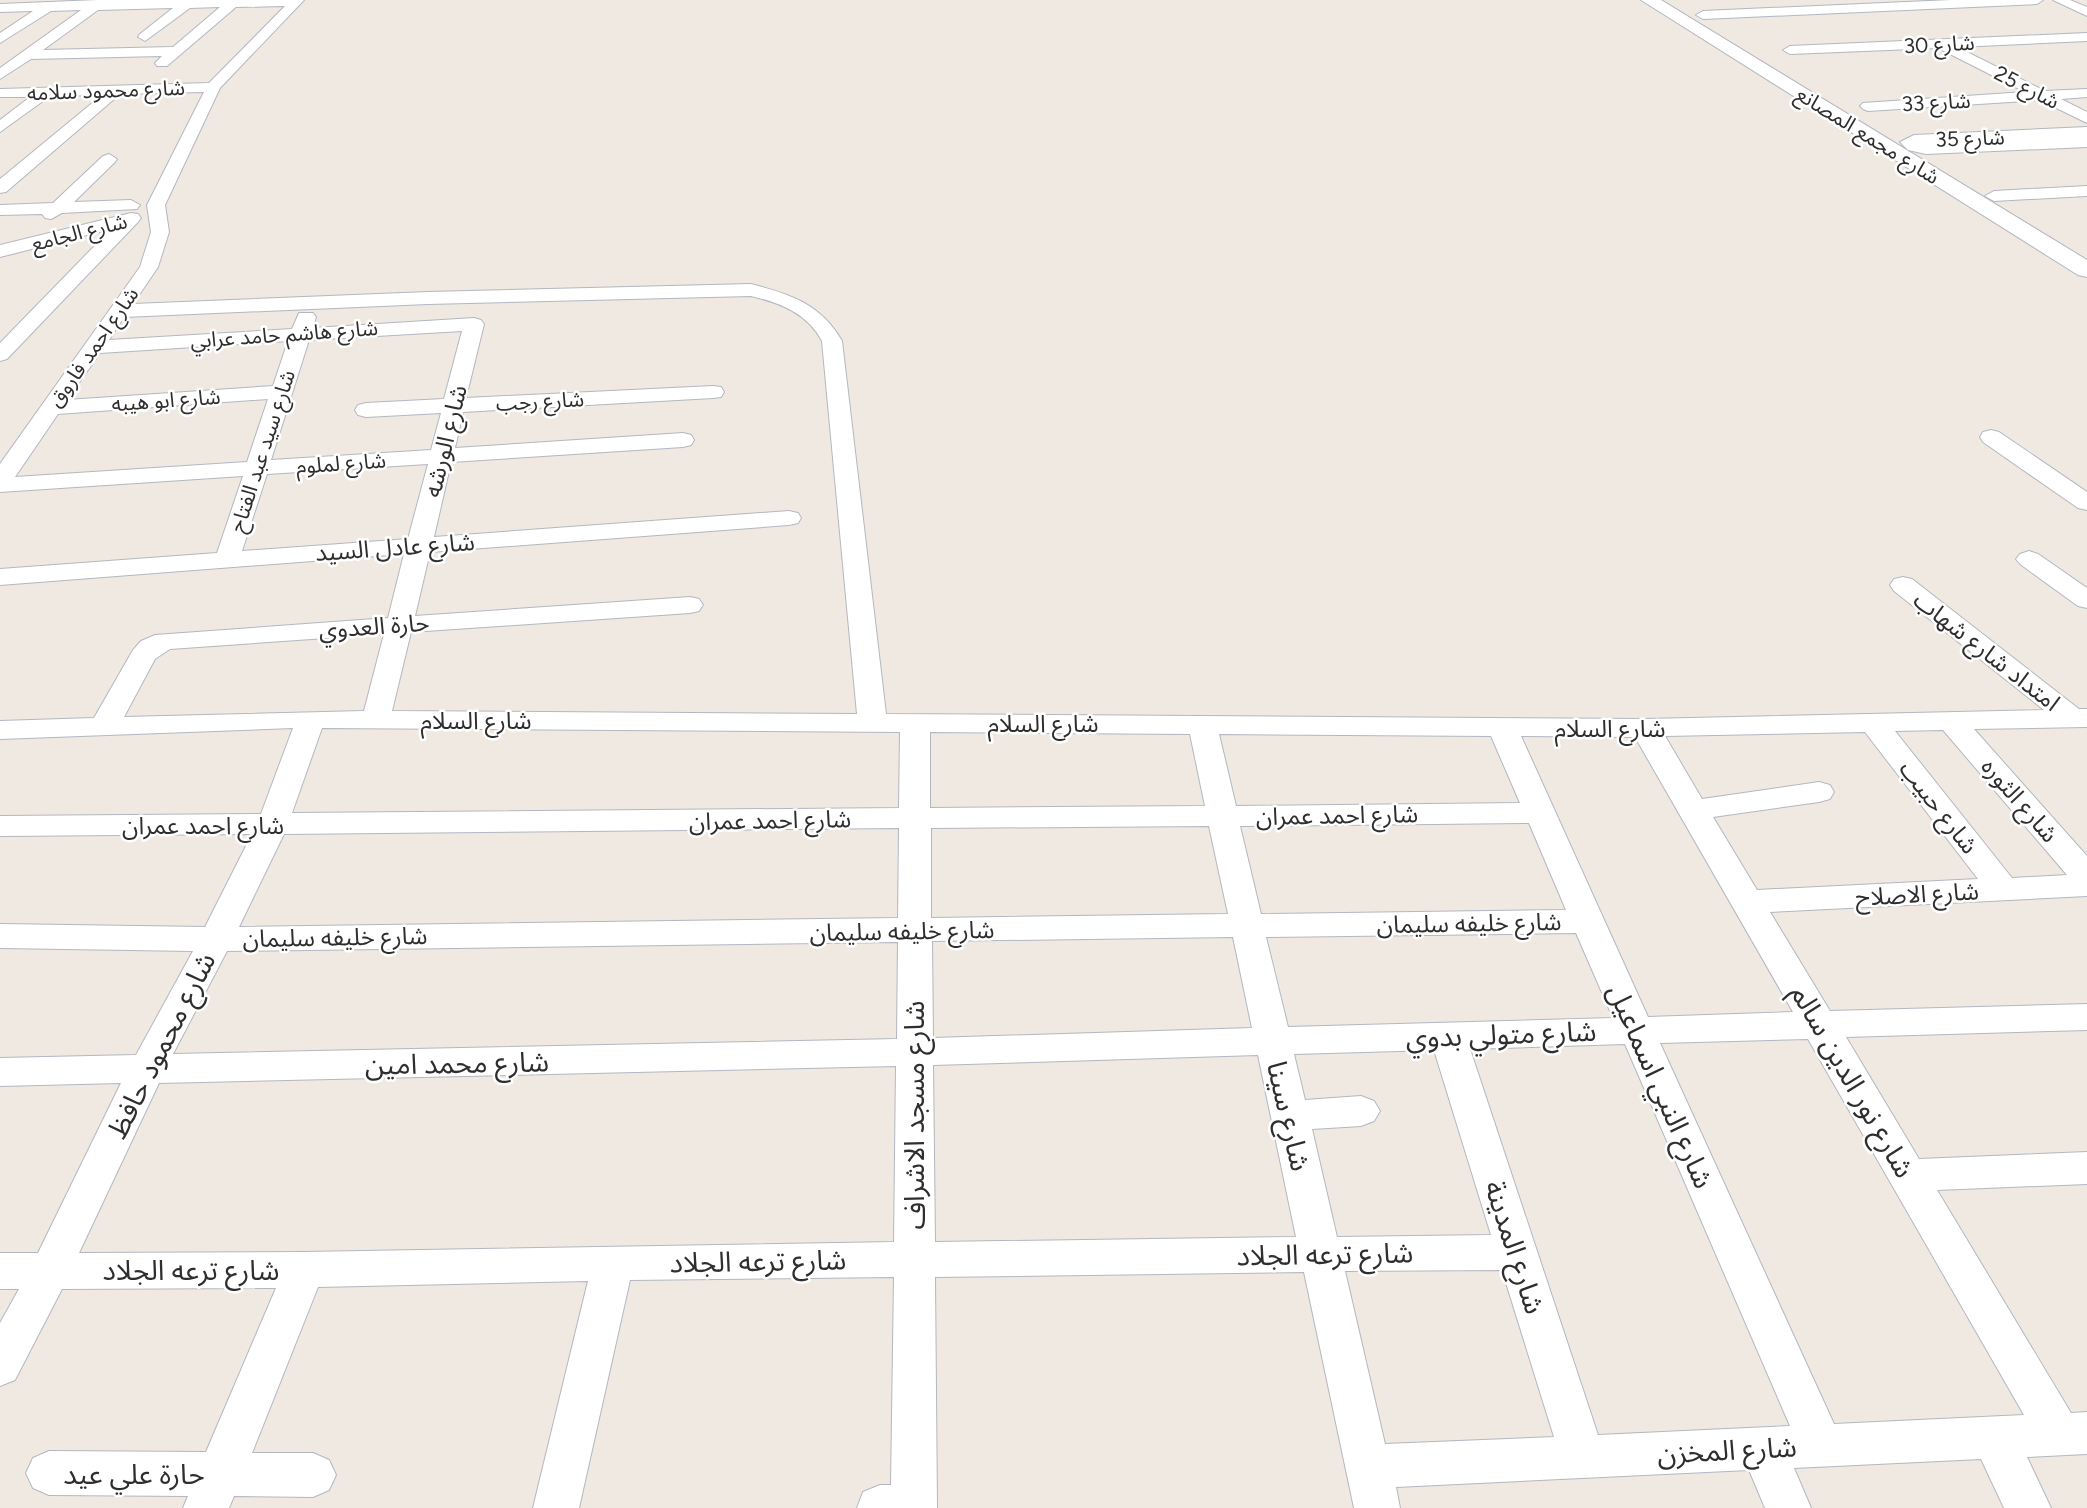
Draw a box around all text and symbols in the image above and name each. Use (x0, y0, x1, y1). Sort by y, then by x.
street label: شارع 30 (1903, 30, 1975, 61)
street label: شارع 25 (1989, 60, 2064, 117)
street label: شارع محمود سلامه (27, 75, 186, 108)
street label: شارع مجمع المصانع (1790, 81, 1944, 192)
street label: شارع 33 (1901, 88, 1971, 119)
street label: شارع 35 (1935, 124, 2005, 155)
street label: شارع الجامع (28, 208, 130, 259)
street label: شارع احمد فاروق (42, 282, 146, 414)
street label: شارع هاشم حامد عرابي (189, 315, 379, 357)
street label: شارع سيد عبد الفتاح (224, 367, 303, 536)
street label: شارع الورشه (417, 382, 476, 501)
street label: شارع ابو هيبه (111, 384, 222, 419)
street label: شارع رجب (495, 386, 585, 419)
street label: شارع لملوم (295, 447, 387, 483)
street label: شارع عادل السيد (314, 527, 476, 570)
street label: امتداد شارع شهاب (1906, 585, 2066, 719)
street label: حارة العدوي (318, 608, 431, 649)
street label: شارع السلام (420, 706, 532, 739)
street label: شارع السلام (987, 709, 1099, 742)
street label: شارع السلام (1554, 714, 1666, 747)
street label: شارع الثوره (1973, 752, 2065, 850)
street label: شارع حبيب (1891, 755, 1984, 861)
street label: شارع احمد عمران (1256, 799, 1418, 834)
street label: شارع احمد عمران (689, 804, 851, 839)
street label: شارع احمد عمران (122, 811, 284, 843)
street label: شارع الاصلاح (1854, 876, 1980, 915)
street label: شارع خليفه سليمان (1376, 907, 1562, 942)
street label: شارع خليفه سليمان (809, 915, 995, 950)
street label: شارع خليفه سليمان (242, 921, 428, 956)
street label: شارع محمود حافظ (100, 946, 226, 1145)
street label: شارع نور الدين سالم (1780, 978, 1922, 1186)
street label: شارع النبي اسماعيل (1597, 979, 1721, 1195)
street label: شارع مسجد الاشراف (897, 1000, 935, 1230)
street label: شارع متولي بدوي (1405, 1014, 1597, 1059)
street label: شارع محمد امين (365, 1044, 549, 1086)
street label: شارع سينا (1256, 1058, 1318, 1175)
street label: شارع المدينة (1474, 1176, 1553, 1319)
street label: شارع ترعه الجلاد (1236, 1235, 1414, 1277)
street label: شارع ترعه الجلاد (669, 1242, 847, 1284)
street label: شارع ترعه الجلاد (103, 1253, 279, 1291)
street label: شارع المخزن (1656, 1429, 1798, 1475)
street label: حارة علي عيد (63, 1457, 205, 1495)

